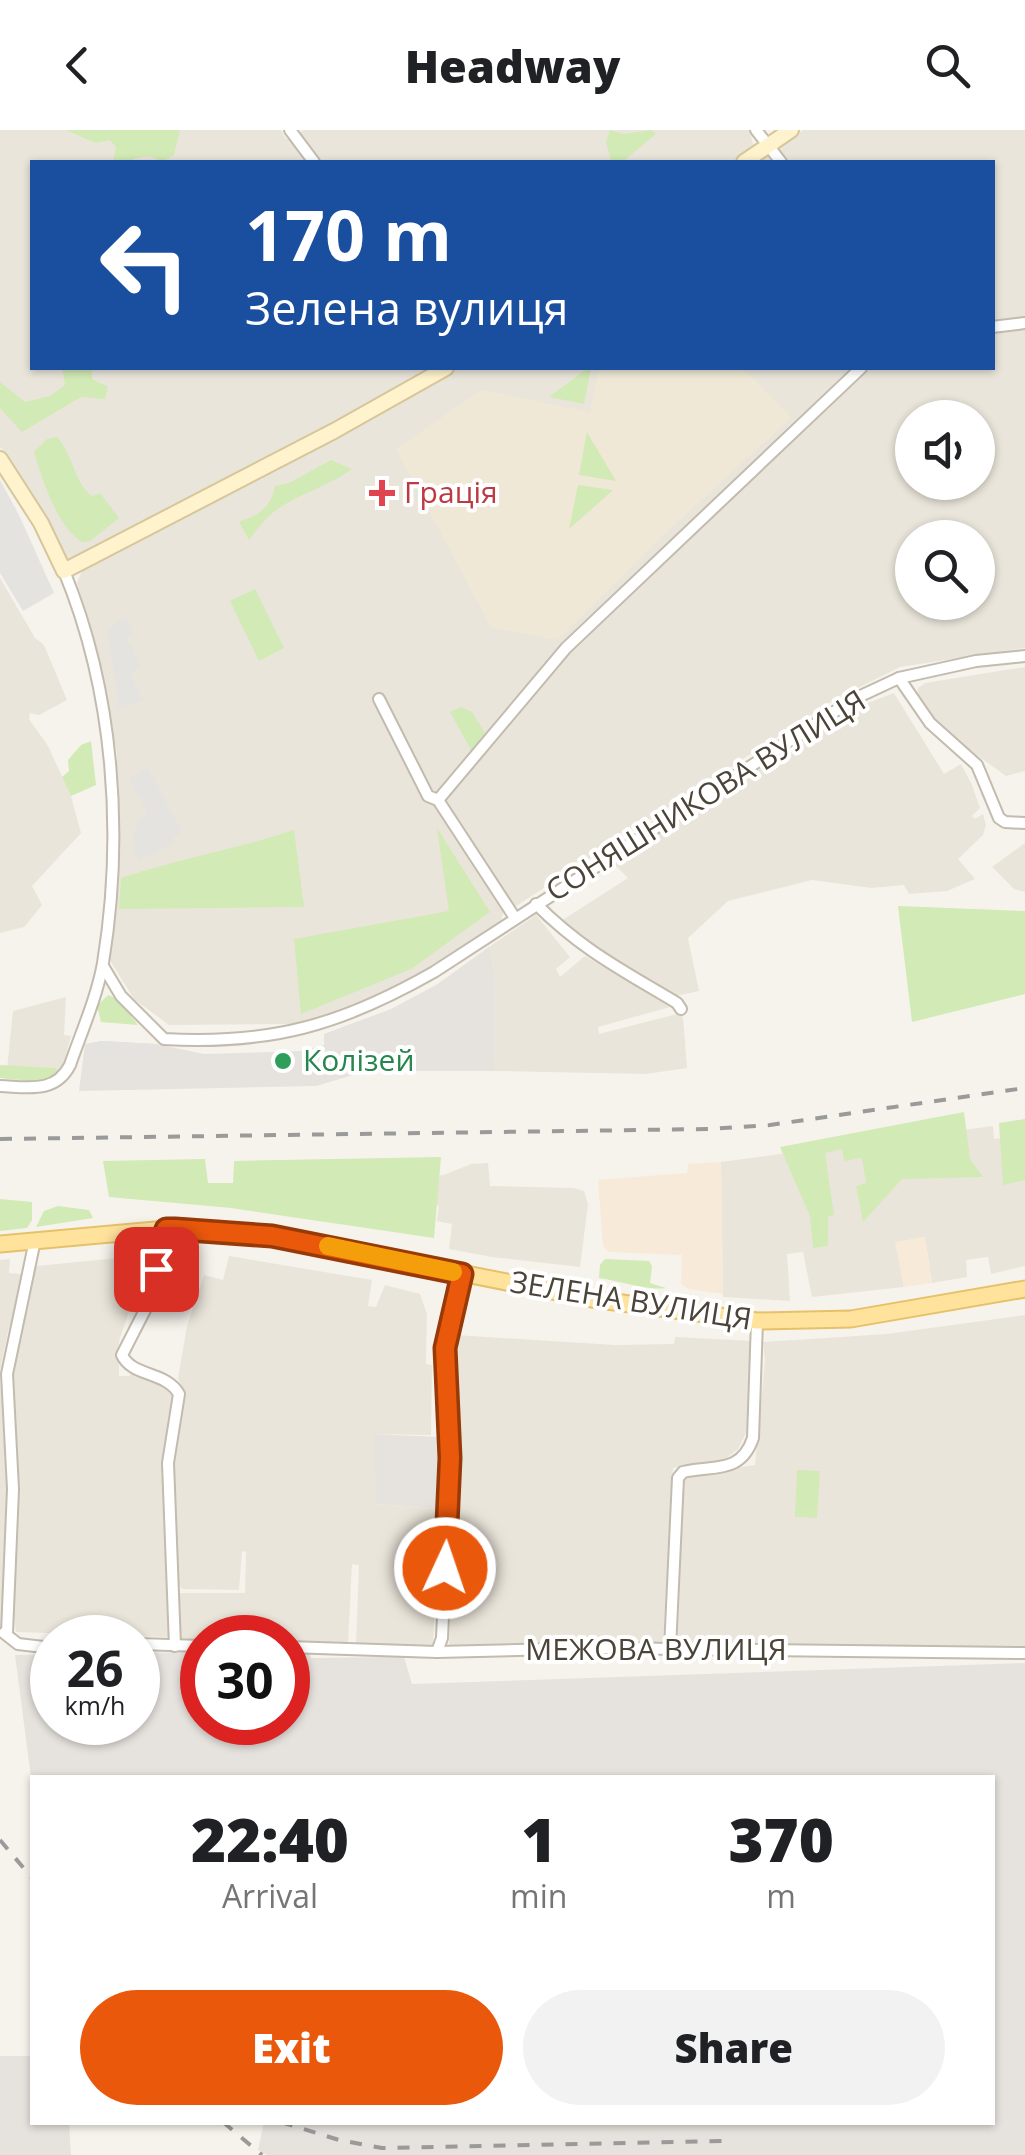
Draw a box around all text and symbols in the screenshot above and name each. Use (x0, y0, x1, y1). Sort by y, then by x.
text: Headway (405, 35, 620, 96)
icon: back (50, 38, 105, 93)
icon: search (920, 38, 975, 93)
text: 170 m (245, 186, 452, 282)
icon: left (80, 200, 210, 330)
text: Зелена вулиця (245, 277, 569, 338)
map controls (895, 400, 995, 620)
button: sound (895, 400, 995, 500)
place label: Грація (404, 471, 498, 512)
marker: Грація (369, 480, 395, 506)
button: search (895, 520, 995, 620)
street label: СОНЯШНИКОВА ВУЛИЦЯ (538, 679, 873, 910)
place label: Колізей (303, 1039, 415, 1080)
marker: Колізей (272, 1050, 294, 1072)
pin (114, 1227, 199, 1312)
icon: arrive (129, 1242, 184, 1297)
street label: ЗЕЛЕНА ВУЛИЦЯ (508, 1260, 755, 1339)
position arrow (393, 1516, 497, 1620)
speed limit sign: 30 (180, 1615, 310, 1745)
street label: МЕЖОВА ВУЛИЦЯ (525, 1628, 787, 1669)
text: 26 (66, 1634, 124, 1702)
text: km/h (65, 1688, 125, 1722)
text: 22:40 (191, 1798, 349, 1880)
text: 1 (521, 1798, 556, 1880)
text: 370 (728, 1798, 834, 1880)
text: Arrival (222, 1874, 318, 1917)
text: min (510, 1874, 567, 1917)
text: m (766, 1874, 796, 1917)
button: Exit (80, 1990, 503, 2105)
button: Share (523, 1990, 945, 2105)

